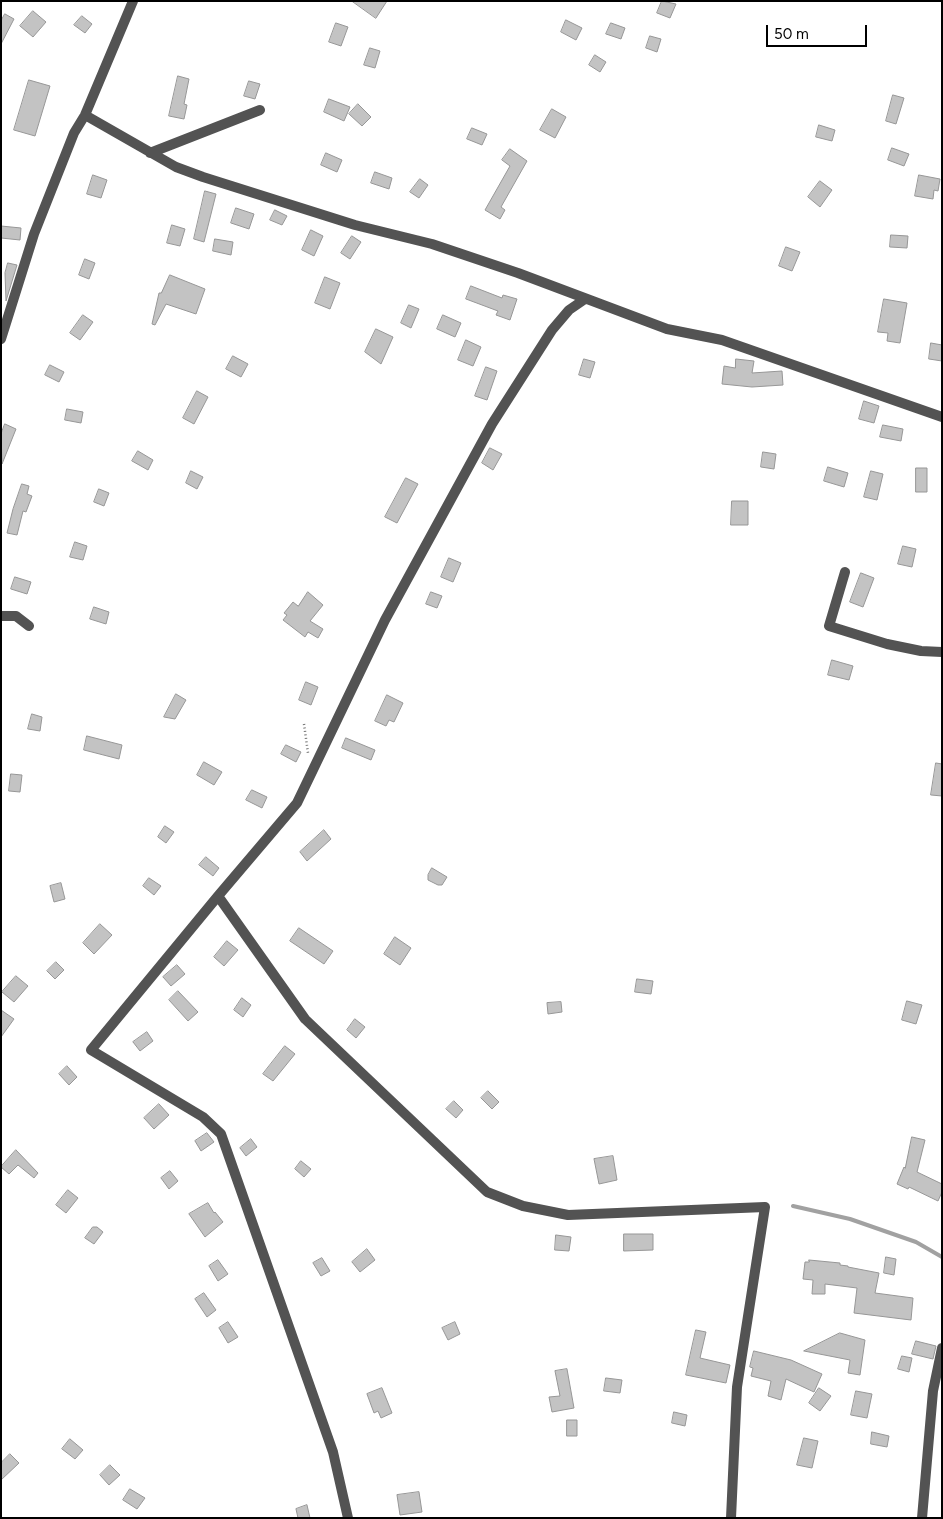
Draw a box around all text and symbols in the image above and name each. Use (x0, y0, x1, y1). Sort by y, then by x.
scale bar (768, 15, 869, 47)
text: 50 m (774, 25, 809, 43)

